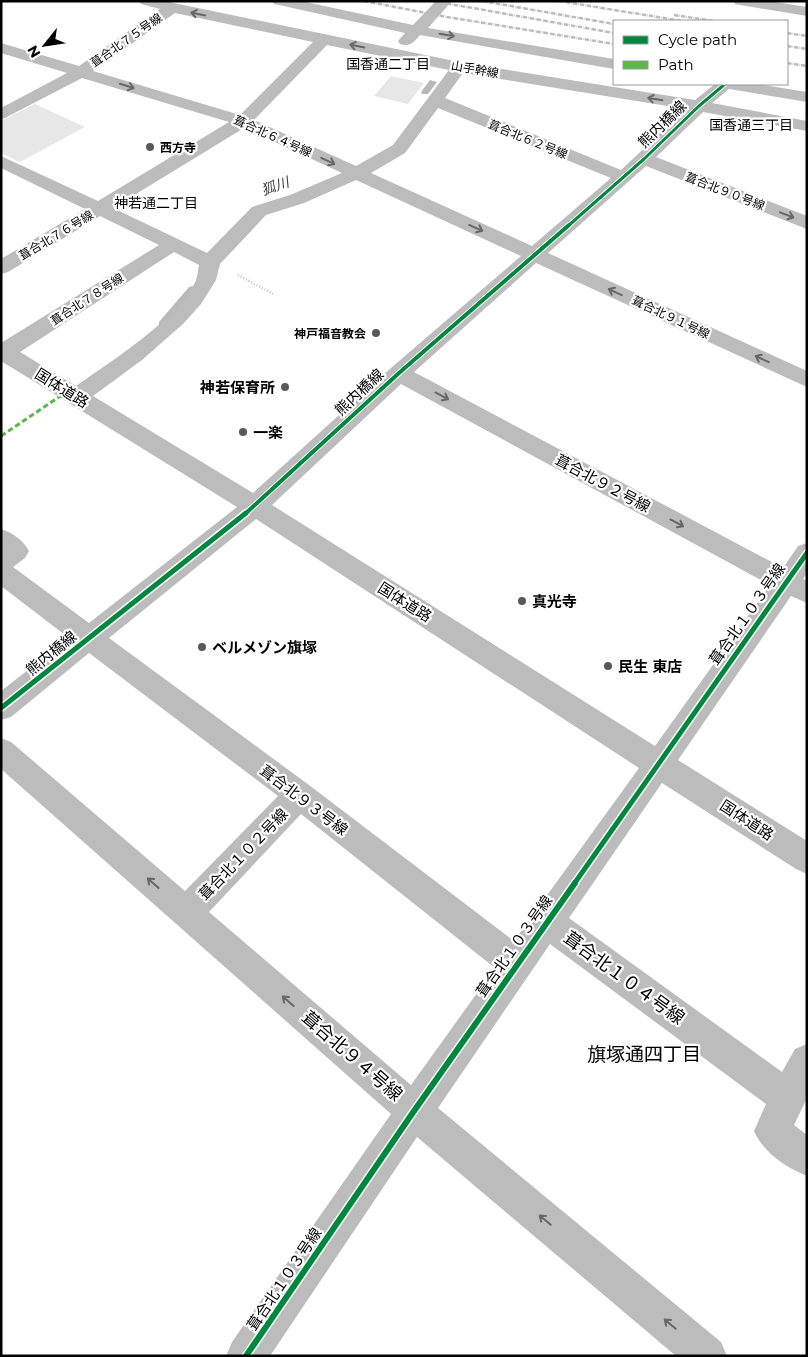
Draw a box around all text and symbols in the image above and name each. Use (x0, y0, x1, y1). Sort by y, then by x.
one-way arrow (191, 9, 207, 18)
street label: 葺合北７５号線 (87, 10, 165, 70)
north arrow (20, 20, 70, 70)
legend (613, 20, 788, 85)
text: Cycle path (658, 30, 737, 49)
one-way arrow (438, 31, 454, 41)
one-way arrow (350, 41, 366, 51)
text: N (23, 42, 44, 61)
district label: 国香通二丁目 (346, 55, 430, 73)
text: Path (658, 55, 694, 74)
street label: 山手幹線 (450, 57, 500, 81)
one-way arrow (119, 82, 135, 92)
one-way arrow (648, 93, 664, 103)
street label: 熊内橋線 (634, 96, 690, 152)
street label: 葺合北６４号線 (232, 112, 314, 160)
street label: 葺合北６２号線 (486, 116, 570, 162)
district label: 国香通三丁目 (709, 116, 793, 134)
place label: 西方寺 (160, 140, 196, 155)
marker: 西方寺 (144, 141, 156, 153)
one-way arrow (320, 157, 335, 166)
street label: 葺合北９０号線 (683, 169, 767, 213)
water label: 狐川 (259, 172, 293, 199)
district label: 神若通二丁目 (114, 194, 198, 212)
street label: 葺合北７６号線 (16, 207, 96, 263)
one-way arrow (779, 211, 794, 220)
one-way arrow (468, 224, 483, 234)
street label: 葺合北７８号線 (48, 270, 126, 328)
one-way arrow (608, 286, 623, 296)
street label: 葺合北９１号線 (630, 292, 712, 342)
place label: 神戸福音教会 (294, 326, 366, 341)
marker: 神戸福音教会 (370, 327, 382, 339)
one-way arrow (755, 354, 770, 364)
street label: 国体道路 (32, 364, 92, 412)
street label: 熊内橋線 (331, 365, 387, 419)
place label: 神若保育所 (199, 378, 275, 397)
marker: 神若保育所 (279, 381, 291, 393)
one-way arrow (434, 392, 449, 401)
place label: 一楽 (253, 423, 283, 442)
marker: 一楽 (237, 426, 249, 438)
street label: 葺合北９２号線 (552, 450, 654, 516)
one-way arrow (670, 518, 685, 528)
street label: 葺合北１０３号線 (705, 559, 789, 669)
street label: 国体道路 (375, 578, 435, 626)
place label: 真光寺 (532, 592, 577, 611)
marker: 真光寺 (516, 595, 528, 607)
street label: 熊内橋線 (22, 627, 80, 679)
place label: ベルメゾン旗塚 (212, 638, 317, 657)
marker: ベルメゾン旗塚 (196, 641, 208, 653)
place label: 民生 東店 (618, 657, 682, 676)
marker: 民生 東店 (602, 660, 614, 672)
street label: 葺合北９３号線 (256, 761, 352, 839)
street label: 国体道路 (717, 796, 777, 844)
street label: 葺合北１０２号線 (194, 804, 292, 904)
one-way arrow (146, 877, 159, 888)
street label: 葺合北１０３号線 (472, 891, 556, 1001)
street label: 葺合北１０４号線 (559, 927, 689, 1029)
one-way arrow (282, 995, 295, 1007)
street label: 葺合北９４号線 (297, 1006, 407, 1106)
district label: 旗塚通四丁目 (587, 1043, 701, 1066)
one-way arrow (539, 1215, 552, 1226)
street label: 葺合北１０３号線 (243, 1224, 325, 1334)
one-way arrow (663, 1319, 676, 1330)

